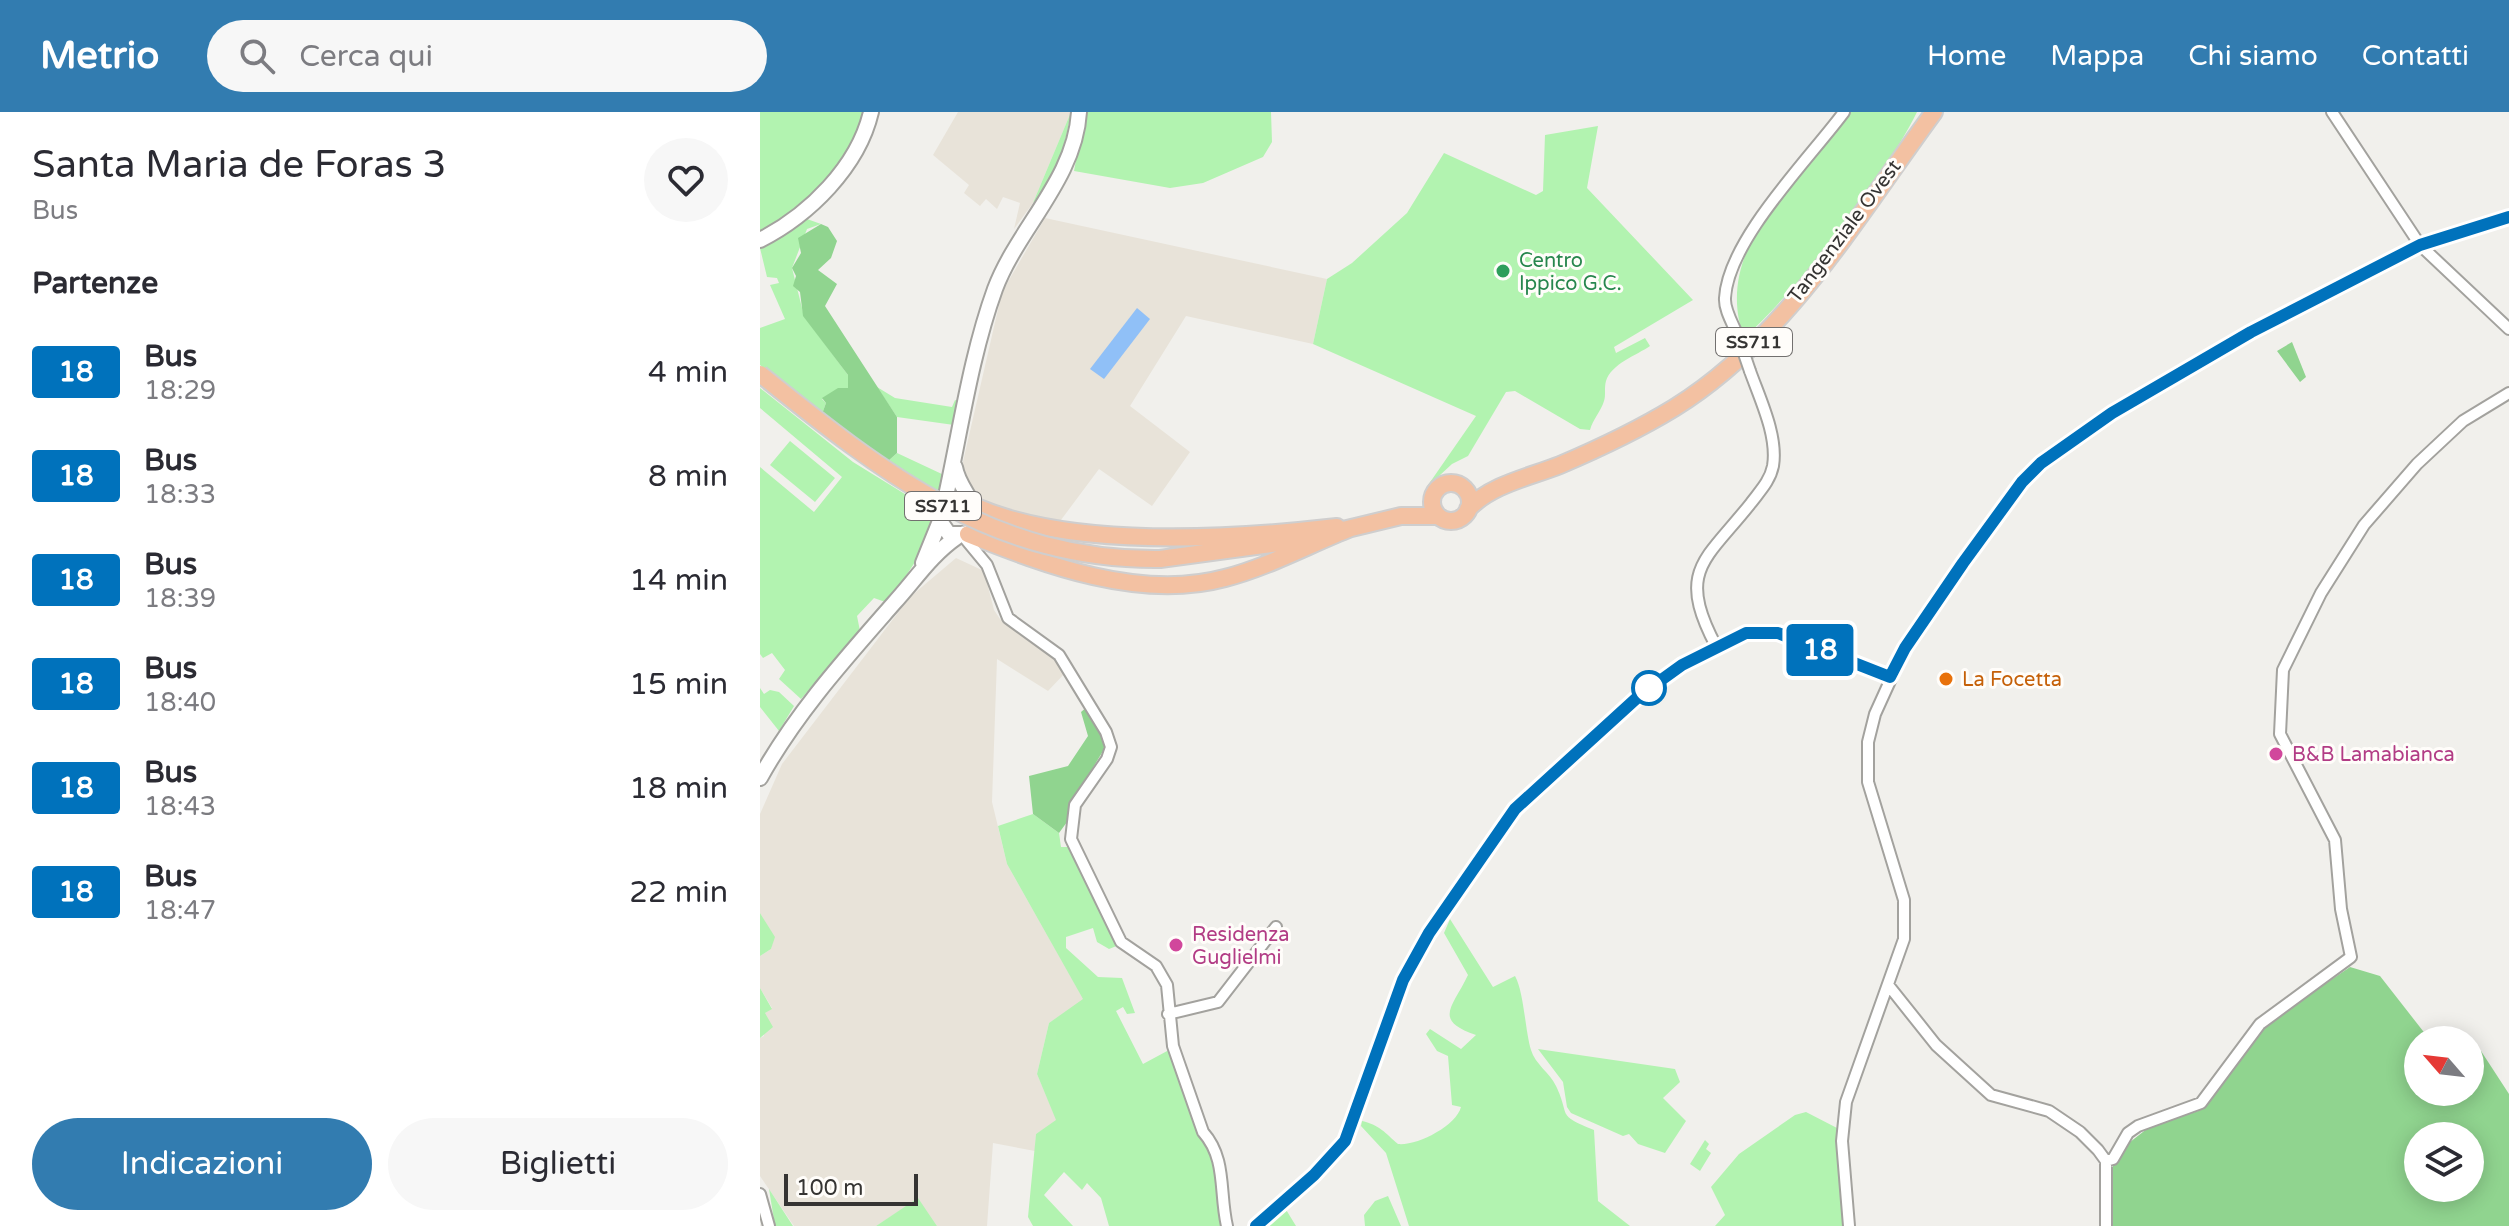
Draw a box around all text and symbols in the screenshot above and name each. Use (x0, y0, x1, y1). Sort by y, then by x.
search box (207, 20, 767, 92)
text: Metrio (40, 33, 159, 79)
icon: search (235, 34, 279, 78)
text: Cerca qui (299, 38, 433, 75)
text: Home (1927, 39, 2006, 73)
text: Mappa (2050, 39, 2144, 73)
text: Chi siamo (2188, 39, 2318, 73)
text: Contatti (2362, 39, 2469, 73)
button: heart (644, 138, 728, 222)
text: Santa Maria de Foras 3 (32, 142, 446, 188)
street label: Tangenziale Ovest (1783, 155, 1907, 308)
text: Bus (32, 195, 78, 226)
place label: Centro Ippico G.C. (1519, 249, 1622, 296)
marker: Centro Ippico G.C. (1494, 262, 1512, 280)
text: Partenze (32, 265, 158, 302)
road number: SS711 (1716, 328, 1792, 356)
text: Bus (144, 338, 197, 375)
text: 4 min (648, 354, 728, 391)
text: 18 (58, 355, 94, 389)
text: 18:29 (144, 375, 216, 406)
text: Bus (144, 442, 197, 479)
text: 8 min (648, 458, 728, 495)
text: 18 (58, 459, 94, 493)
text: 18:33 (144, 479, 216, 510)
road number: SS711 (905, 492, 981, 520)
text: Bus (144, 546, 197, 583)
text: 14 min (629, 562, 728, 599)
text: 18 (58, 563, 94, 597)
text: 18:39 (144, 583, 216, 614)
line badge: 18 (1784, 624, 1856, 676)
text: 18 (1802, 633, 1838, 667)
text: Bus (144, 650, 197, 687)
text: 15 min (629, 666, 728, 703)
text: 18 (58, 667, 94, 701)
place label: La Focetta (1962, 668, 2062, 692)
marker: La Focetta (1937, 670, 1955, 688)
unlabelled marker (1632, 671, 1666, 705)
text: 18:40 (144, 687, 216, 718)
place label: B&B Lamabianca (2292, 743, 2455, 767)
marker: B&B Lamabianca (2267, 745, 2285, 763)
text: Bus (144, 754, 197, 791)
text: 18 min (629, 770, 728, 807)
text: 18 (58, 771, 94, 805)
text: 18:43 (144, 791, 216, 822)
text: Bus (144, 858, 197, 895)
text: 22 min (629, 874, 728, 911)
text: 18 (58, 875, 94, 909)
text: 18:47 (144, 895, 216, 926)
place label: Residenza Guglielmi (1192, 923, 1289, 970)
marker: Residenza Guglielmi (1167, 936, 1185, 954)
north arrow (2404, 1026, 2484, 1106)
map controls (2404, 1026, 2484, 1202)
button: Indicazioni (32, 1118, 372, 1210)
button: Biglietti (388, 1118, 728, 1210)
button: layers (2404, 1122, 2484, 1202)
scale bar (784, 1170, 918, 1206)
text: 100 m (796, 1175, 863, 1201)

